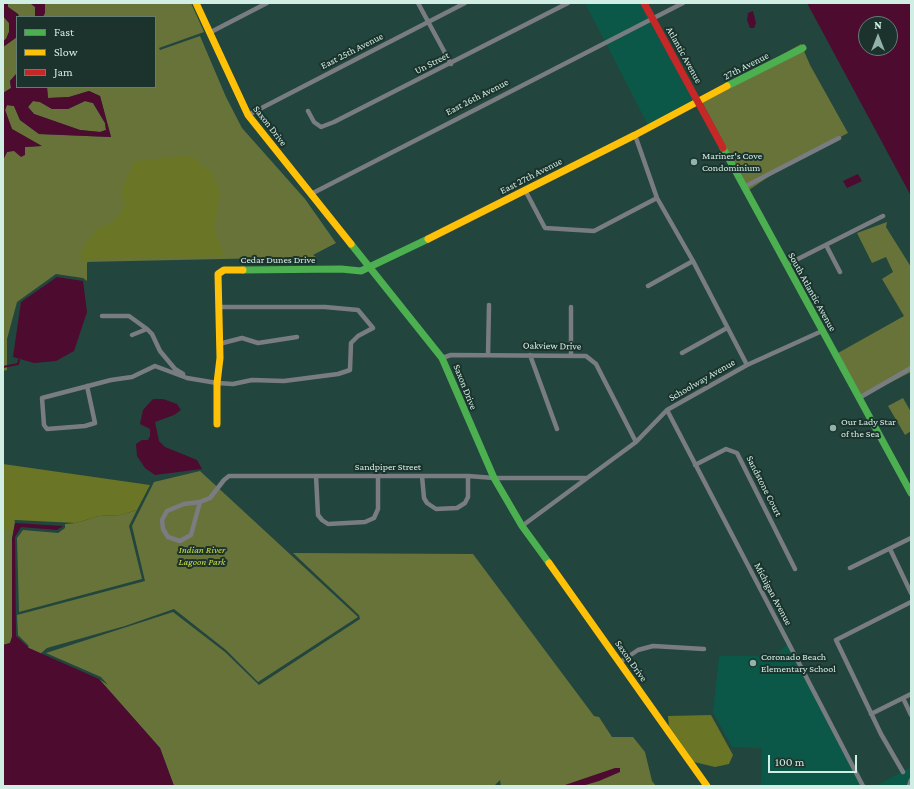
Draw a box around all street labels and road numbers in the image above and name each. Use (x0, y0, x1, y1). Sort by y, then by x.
street label: Atlantic Avenue (663, 25, 705, 85)
street label: East 25th Avenue (319, 30, 385, 72)
street label: Un Street (413, 49, 451, 77)
street label: 27th Avenue (721, 49, 771, 83)
street label: East 26th Avenue (444, 76, 510, 118)
street label: Saxon Drive (251, 103, 289, 149)
street label: East 27th Avenue (498, 155, 564, 197)
street label: South Atlantic Avenue (785, 250, 839, 334)
street label: Cedar Dunes Drive (241, 254, 315, 266)
street label: Oakview Drive (523, 339, 581, 353)
street label: Schoolway Avenue (667, 356, 737, 404)
street label: Saxon Drive (450, 363, 480, 411)
street label: Sandstone Court (744, 454, 784, 518)
street label: Sandpiper Street (355, 461, 421, 473)
street label: Michigan Avenue (751, 561, 795, 627)
street label: Saxon Drive (612, 638, 650, 684)

